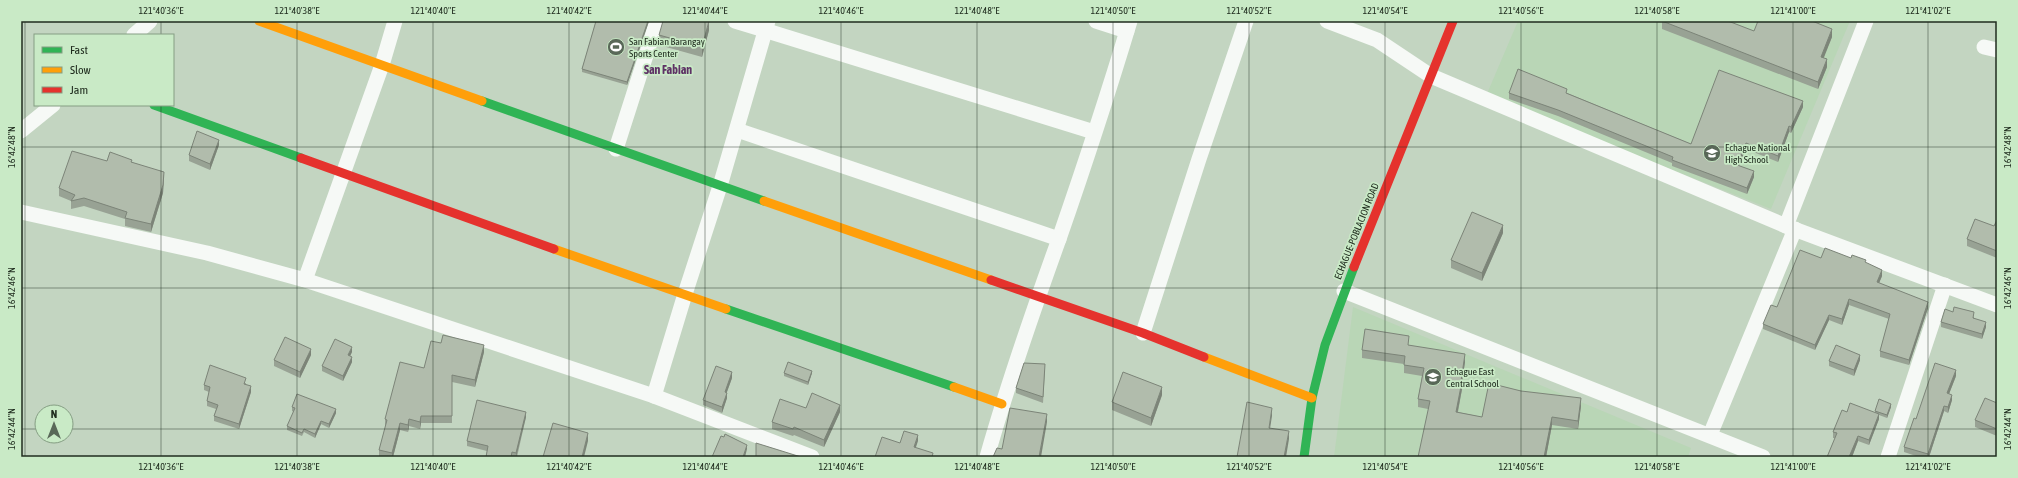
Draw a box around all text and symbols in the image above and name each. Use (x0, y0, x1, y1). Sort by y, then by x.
text: 121°40'36"E (139, 5, 184, 16)
text: 121°40'38"E (275, 5, 320, 16)
text: 121°40'40"E (411, 5, 456, 16)
text: 121°40'42"E (547, 5, 592, 16)
text: 121°40'44"E (683, 5, 728, 16)
text: 121°40'46"E (819, 5, 864, 16)
text: 121°40'48"E (955, 5, 1000, 16)
text: 121°40'50"E (1091, 5, 1136, 16)
text: 121°40'52"E (1227, 5, 1272, 16)
text: 121°40'54"E (1363, 5, 1408, 16)
text: 121°40'56"E (1499, 5, 1544, 16)
text: 121°40'58"E (1635, 5, 1680, 16)
text: 121°41'00"E (1771, 5, 1816, 16)
text: 121°41'02"E (1906, 5, 1951, 16)
legend (34, 34, 174, 106)
place label: San Fabian Barangay Sports Center (629, 36, 705, 59)
sports icon: San Fabian Barangay Sports Center (606, 37, 626, 57)
text: Fast (70, 43, 88, 57)
text: Slow (70, 63, 91, 77)
district label: San Fabian (644, 63, 692, 77)
text: Jam (70, 83, 88, 97)
text: 16°42'48"N (6, 126, 17, 168)
text: 16°42'48"N (2002, 126, 2013, 168)
place label: Echague National High School (1725, 142, 1790, 165)
school or university icon: Echague National High School (1702, 143, 1722, 163)
street label: ECHAGUE-POBLACION ROAD (1332, 181, 1381, 281)
text: 16°42'46"N (6, 267, 17, 309)
text: 16°42'46"N (2002, 267, 2013, 309)
place label: Echague East Central School (1446, 366, 1499, 389)
school or university icon: Echague East Central School (1423, 367, 1443, 387)
north arrow (34, 404, 74, 444)
text: 16°42'44"N (6, 408, 17, 450)
text: N (51, 408, 57, 420)
text: 16°42'44"N (2002, 408, 2013, 450)
text: 121°40'36"E (139, 461, 184, 472)
text: 121°40'38"E (275, 461, 320, 472)
text: 121°40'40"E (411, 461, 456, 472)
text: 121°40'42"E (547, 461, 592, 472)
text: 121°40'44"E (683, 461, 728, 472)
text: 121°40'46"E (819, 461, 864, 472)
text: 121°40'48"E (955, 461, 1000, 472)
text: 121°40'50"E (1091, 461, 1136, 472)
text: 121°40'52"E (1227, 461, 1272, 472)
text: 121°40'54"E (1363, 461, 1408, 472)
text: 121°40'56"E (1499, 461, 1544, 472)
text: 121°40'58"E (1635, 461, 1680, 472)
text: 121°41'00"E (1771, 461, 1816, 472)
text: 121°41'02"E (1906, 461, 1951, 472)

